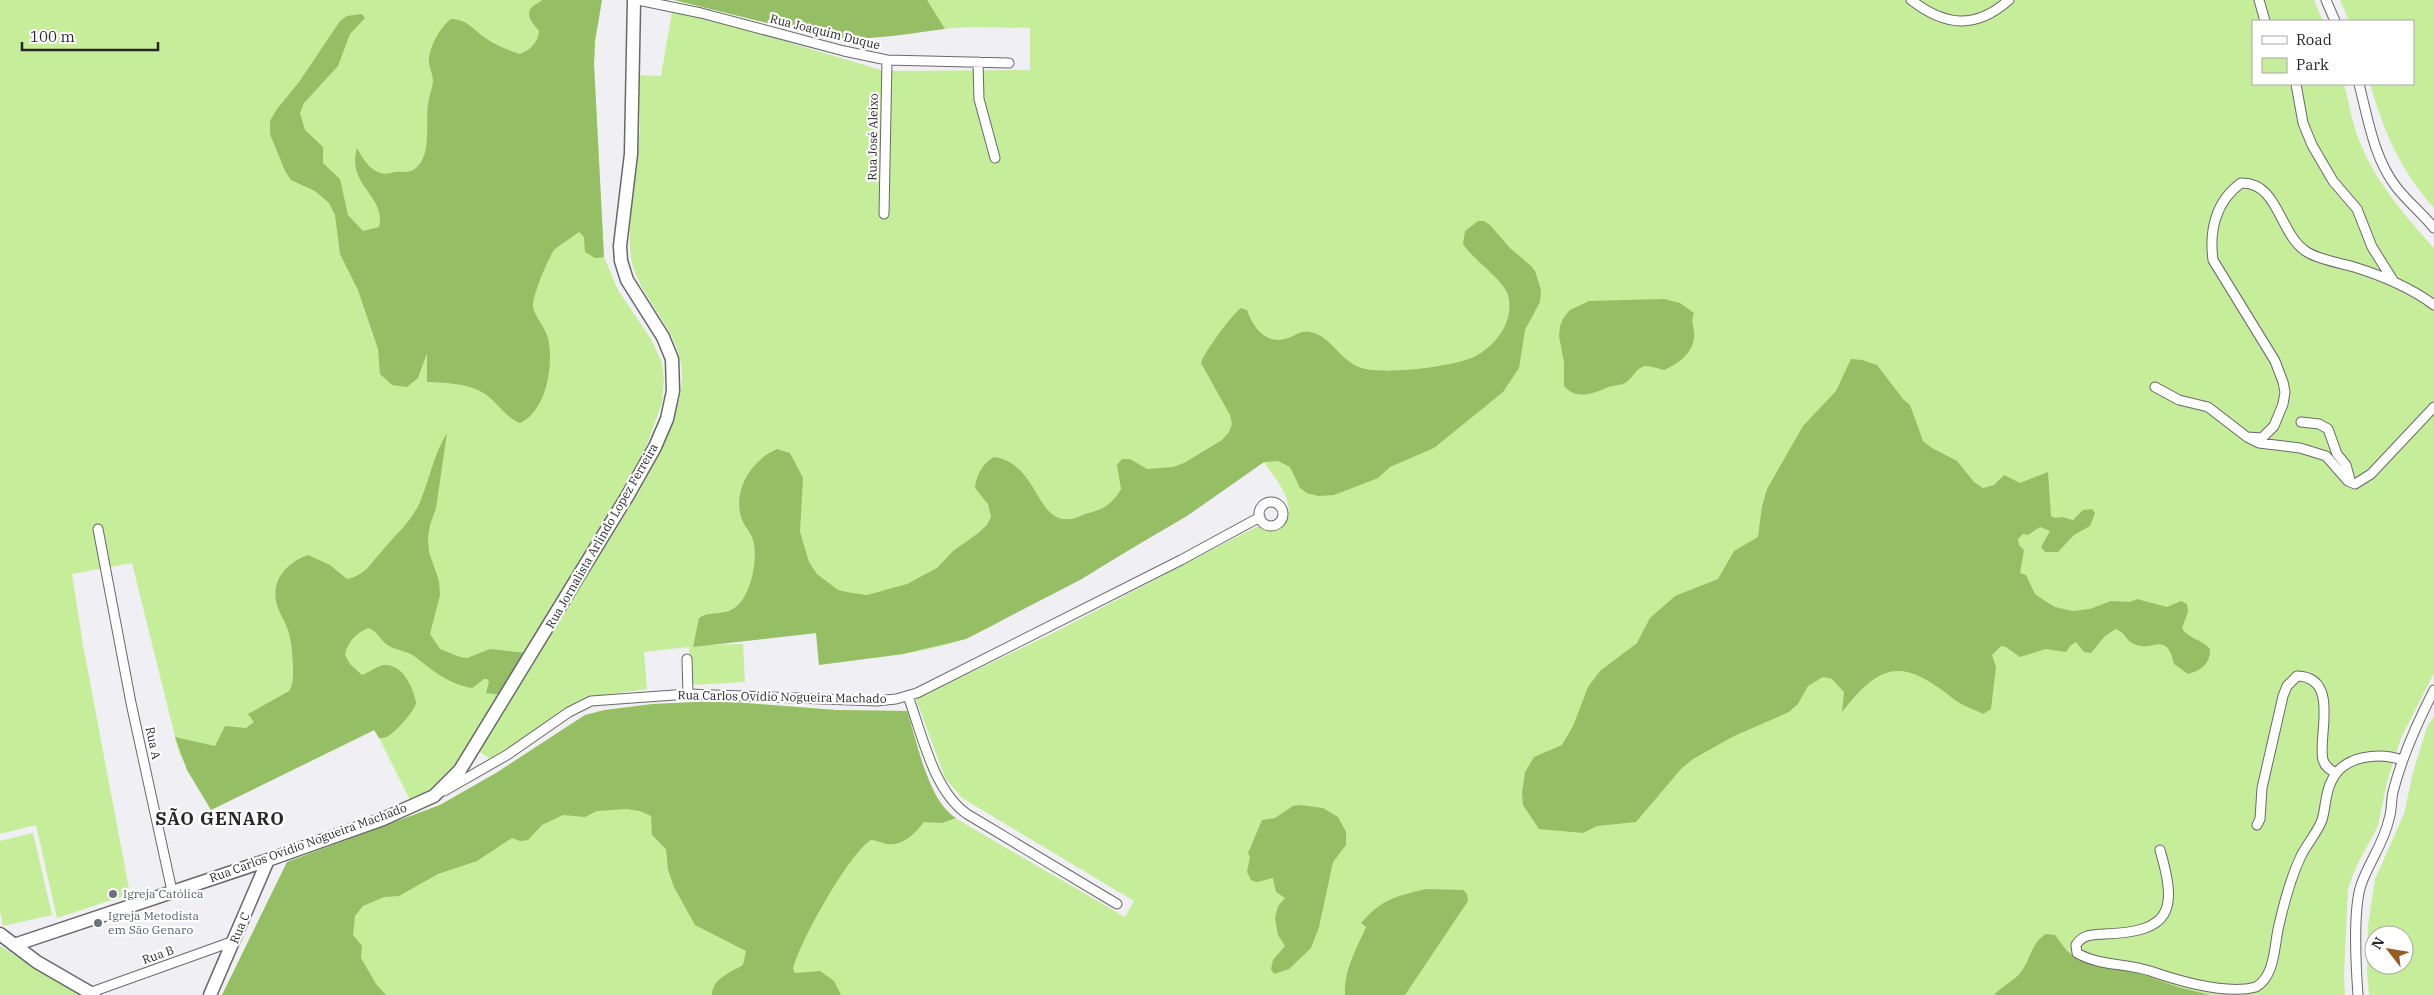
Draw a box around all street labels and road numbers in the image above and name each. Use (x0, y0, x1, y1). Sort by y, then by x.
street label: Rua Joaquim Duque (768, 11, 882, 52)
street label: Rua José Aleixo (864, 93, 881, 181)
street label: Rua Jornalista Arlindo Lopez Ferreira (542, 440, 661, 631)
street label: Rua Carlos Ovídio Nogueira Machado (677, 687, 887, 706)
street label: Rua A (143, 725, 164, 761)
street label: Rua Carlos Ovídio Nogueira Machado (207, 800, 409, 885)
street label: Rua C (226, 910, 253, 946)
street label: Rua B (140, 942, 176, 967)

